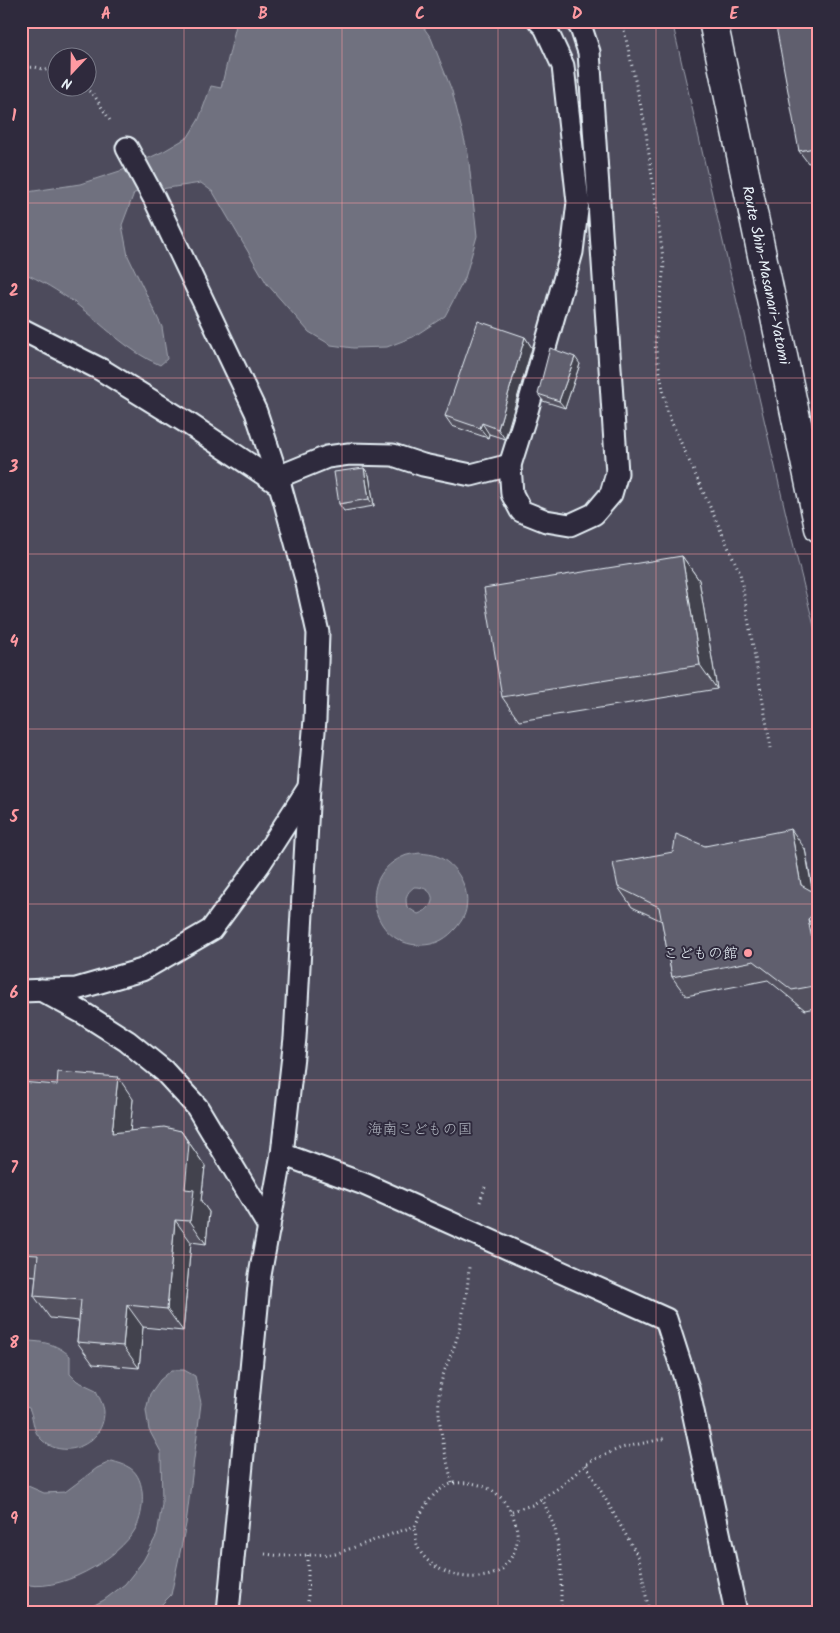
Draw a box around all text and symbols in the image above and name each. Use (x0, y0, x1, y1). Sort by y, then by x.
text: A (101, 2, 111, 27)
text: B (258, 2, 268, 27)
text: C (415, 2, 425, 27)
text: D (572, 2, 583, 27)
text: E (730, 2, 740, 27)
north arrow (48, 48, 98, 98)
text: N (59, 71, 76, 95)
text: 1 (12, 104, 17, 129)
street label: Route Shin-Masanari-Yatomi (734, 184, 796, 368)
text: 2 (9, 279, 19, 304)
text: 3 (9, 455, 19, 480)
text: 4 (10, 630, 19, 655)
text: 5 (9, 805, 20, 830)
place label: こどもの館 (663, 942, 738, 966)
marker: こどもの館 (742, 947, 754, 959)
text: 6 (10, 981, 19, 1006)
park label: 海南こどもの国 (367, 1118, 473, 1142)
text: 7 (10, 1156, 18, 1181)
text: 8 (9, 1331, 19, 1356)
text: 9 (10, 1507, 18, 1532)

